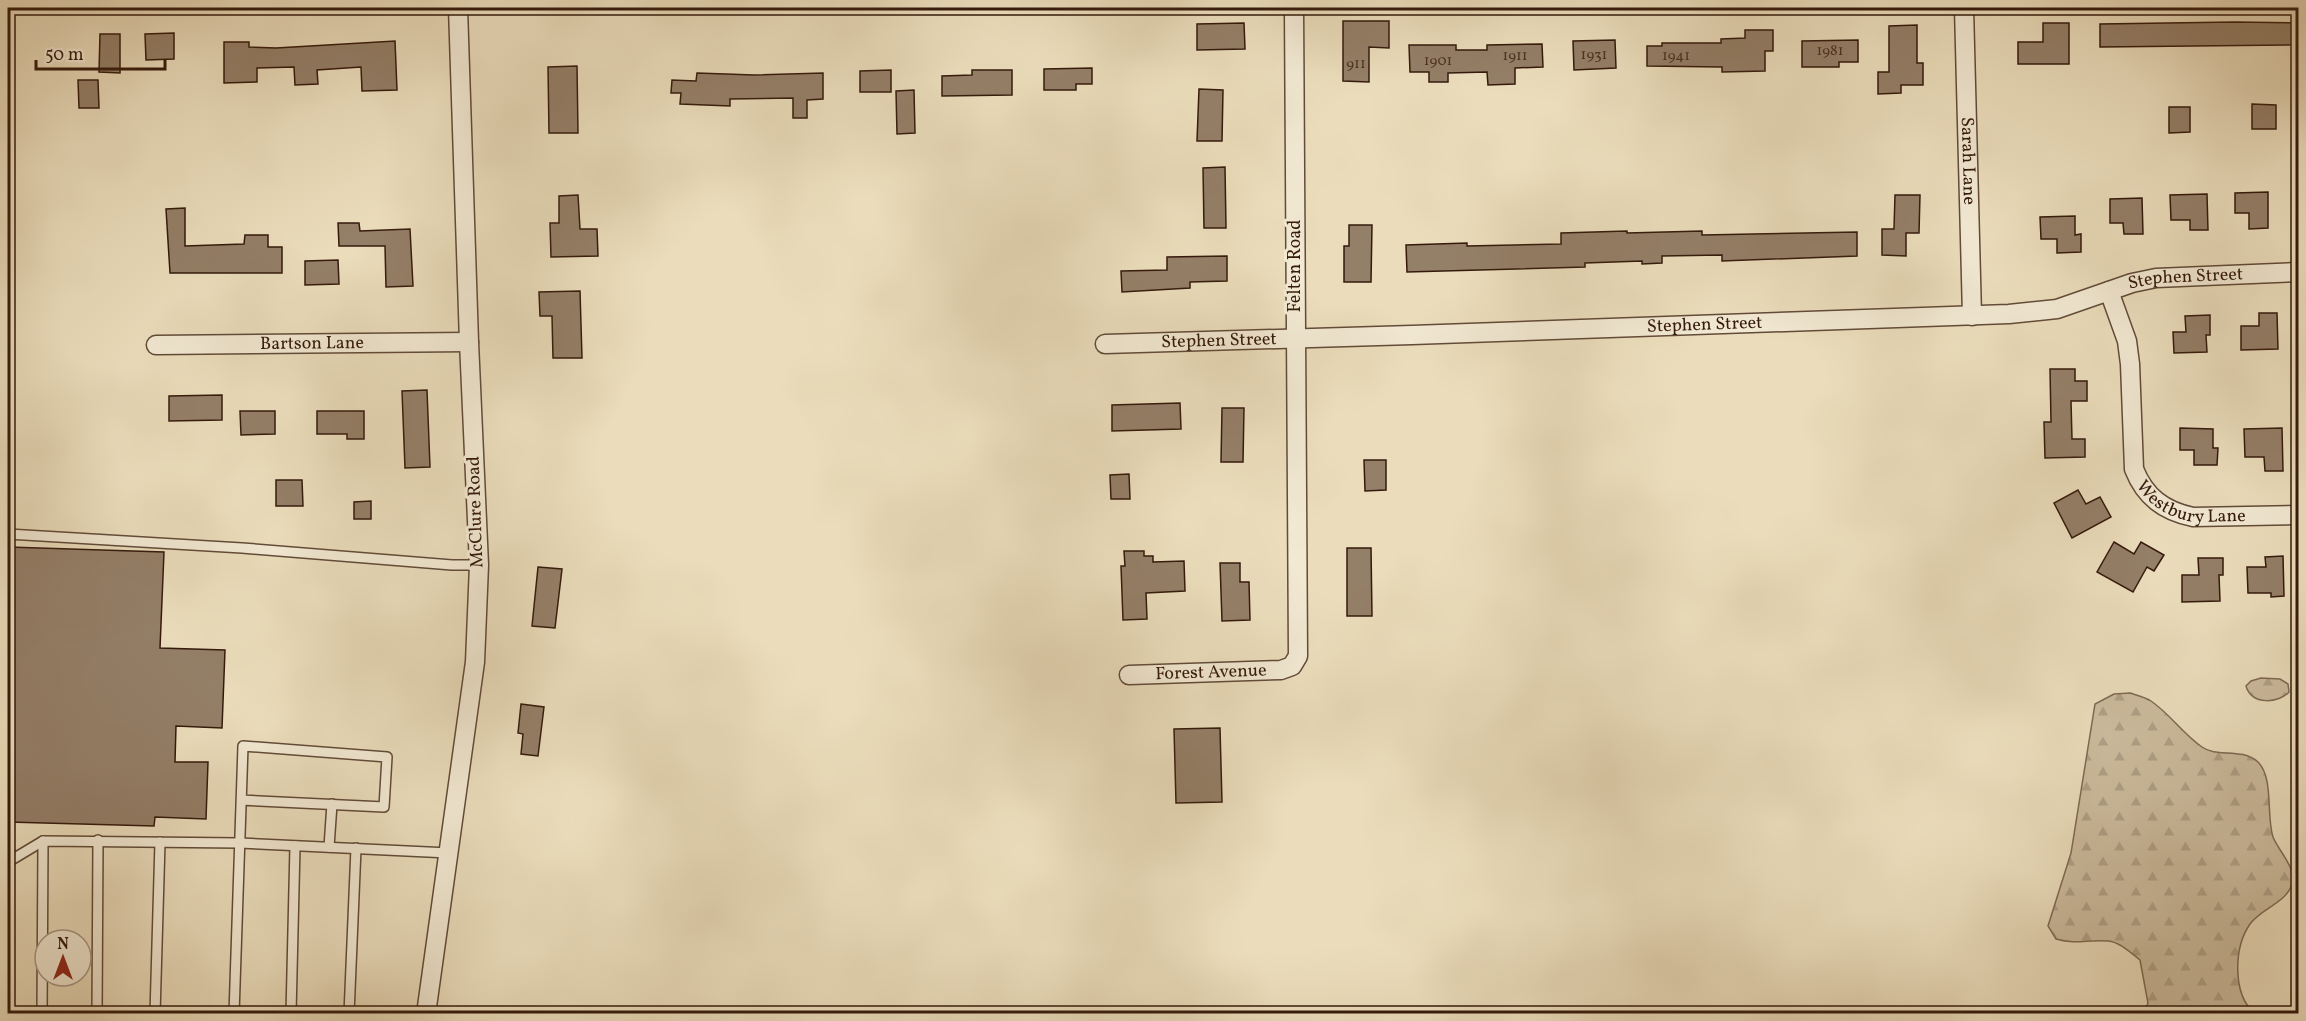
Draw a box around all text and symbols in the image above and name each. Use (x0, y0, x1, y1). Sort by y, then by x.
scale bar (36, 33, 165, 71)
house number: 1981 (1816, 41, 1844, 62)
text: 50 m (45, 43, 84, 68)
house number: 1931 (1581, 45, 1607, 66)
house number: 1911 (1502, 46, 1528, 67)
house number: 1941 (1662, 46, 1690, 67)
house number: 1901 (1424, 51, 1452, 72)
house number: 911 (1346, 54, 1366, 75)
street label: Sarah Lane (1954, 117, 1982, 205)
street label: Felten Road (1283, 220, 1308, 312)
street label: Stephen Street (2126, 262, 2244, 296)
street label: Stephen Street (1646, 310, 1763, 339)
street label: Stephen Street (1161, 326, 1277, 355)
street label: Bartson Lane (260, 331, 364, 357)
street label: McClure Road (462, 456, 490, 568)
street label: Westbury Lane (2130, 475, 2246, 530)
street label: Forest Avenue (1155, 658, 1267, 687)
north arrow (33, 928, 93, 988)
text: N (57, 934, 69, 956)

